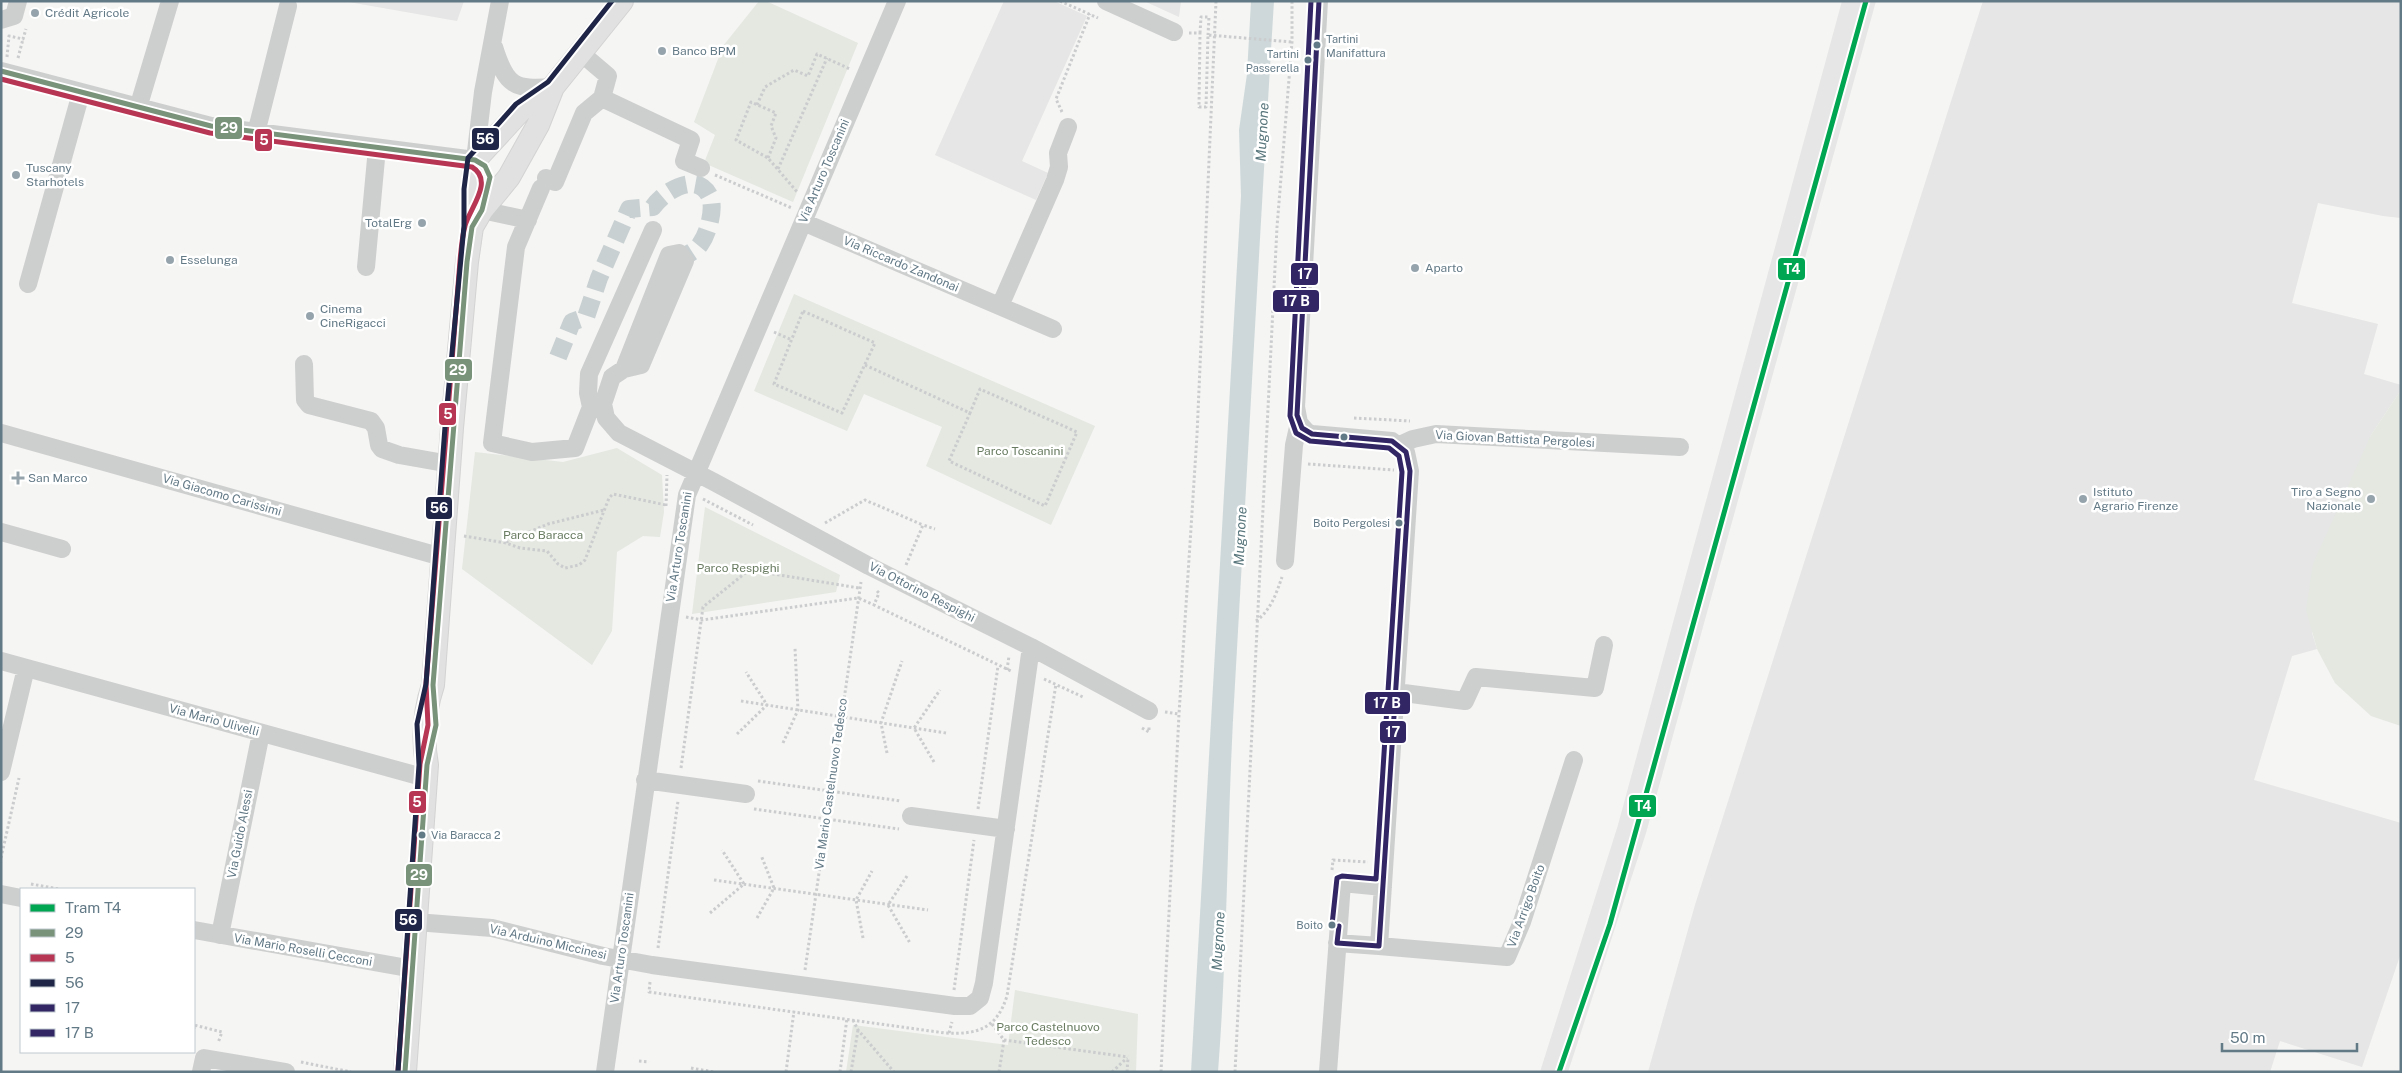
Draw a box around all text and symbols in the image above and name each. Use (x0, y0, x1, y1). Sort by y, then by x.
place label: Crédit Agricole (45, 6, 130, 20)
marker: Crédit Agricole (29, 7, 41, 19)
place label: Tartini Manifattura (1326, 33, 1386, 59)
marker: Tartini Manifattura (1312, 40, 1322, 50)
place label: Banco BPM (672, 44, 736, 58)
marker: Banco BPM (656, 45, 668, 57)
place label: Tartini Passerella (1246, 48, 1299, 74)
marker: Tartini Passerella (1303, 55, 1313, 65)
water label: Mugnone (1252, 102, 1272, 162)
line badge: 29 (214, 116, 243, 140)
street label: Via Arturo Toscanini (796, 117, 852, 225)
text: 29 (220, 120, 238, 136)
line badge: 56 (471, 127, 500, 151)
line badge: 5 (254, 128, 273, 152)
text: 56 (476, 131, 494, 147)
text: 5 (259, 132, 269, 148)
place label: Tuscany Starhotels (26, 161, 84, 189)
marker: Tuscany Starhotels (10, 169, 22, 181)
place label: TotalErg (365, 216, 412, 230)
marker: TotalErg (416, 217, 428, 229)
street label: Via Riccardo Zandonai (841, 233, 961, 295)
place label: Esselunga (180, 253, 238, 267)
marker: Esselunga (164, 254, 176, 266)
line badge: T4 (1777, 257, 1806, 281)
place label: Aparto (1425, 261, 1463, 275)
text: T4 (1784, 261, 1801, 277)
line badge: 17 (1290, 262, 1319, 286)
marker: Aparto (1409, 262, 1421, 274)
text: 17 (1298, 266, 1313, 282)
line badge: 17 B (1272, 289, 1320, 313)
text: 17 B (1282, 293, 1310, 309)
place label: Cinema CineRigacci (320, 302, 386, 330)
marker: Cinema CineRigacci (304, 310, 316, 322)
line badge: 29 (444, 358, 473, 382)
text: 29 (449, 362, 467, 378)
line badge: 5 (438, 402, 457, 426)
text: 5 (443, 406, 453, 422)
street label: Via Giovan Battista Pergolesi (1435, 428, 1595, 450)
unlabelled marker (1339, 432, 1349, 442)
park label: Parco Toscanini (977, 444, 1063, 458)
place label: San Marco (28, 471, 88, 485)
street label: Via Giacomo Carissimi (161, 471, 283, 519)
marker: San Marco (12, 472, 24, 484)
place label: Istituto Agrario Firenze (2093, 485, 2178, 513)
place label: Tiro a Segno Nazionale (2291, 485, 2361, 513)
street label: Via Arturo Toscanini (663, 491, 695, 603)
marker: Istituto Agrario Firenze (2077, 493, 2089, 505)
marker: Tiro a Segno Nazionale (2365, 493, 2377, 505)
line badge: 56 (425, 496, 453, 520)
text: 56 (430, 500, 448, 516)
water label: Mugnone (1230, 506, 1250, 566)
place label: Boito Pergolesi (1313, 517, 1390, 529)
marker: Boito Pergolesi (1394, 518, 1404, 528)
park label: Parco Baracca (503, 528, 583, 542)
street label: Via Ottorino Respighi (867, 559, 977, 625)
park label: Parco Respighi (696, 561, 780, 575)
line badge: 17 B (1364, 691, 1411, 715)
text: 17 B (1373, 695, 1401, 711)
street label: Via Mario Castelnuovo Tedesco (812, 697, 850, 871)
street label: Via Mario Ulivelli (167, 701, 261, 739)
line badge: 17 (1379, 720, 1407, 744)
text: 17 (1386, 724, 1401, 740)
street label: Via Guido Alessi (225, 789, 255, 879)
line badge: 5 (408, 790, 427, 814)
text: 5 (412, 794, 422, 810)
line badge: T4 (1628, 794, 1657, 818)
text: T4 (1635, 798, 1652, 814)
place label: Via Baracca 2 (431, 829, 501, 841)
marker: Via Baracca 2 (417, 830, 427, 840)
street label: Via Arrigo Boito (1504, 862, 1548, 949)
line badge: 29 (405, 863, 433, 887)
text: 29 (410, 867, 428, 883)
legend (20, 888, 195, 1053)
street label: Via Arturo Toscanini (607, 892, 637, 1004)
text: Tram T4 (65, 899, 121, 916)
line badge: 56 (394, 908, 423, 932)
water label: Mugnone (1208, 911, 1228, 971)
text: 56 (399, 912, 417, 928)
place label: Boito (1296, 919, 1323, 931)
marker: Boito (1327, 920, 1337, 930)
street label: Via Arduino Miccinesi (488, 922, 608, 962)
text: 29 (65, 924, 83, 941)
street label: Via Mario Roselli Cecconi (233, 931, 373, 969)
text: 5 (65, 949, 75, 966)
text: 56 (65, 974, 84, 991)
text: 17 (65, 999, 80, 1016)
park label: Parco Castelnuovo Tedesco (996, 1020, 1100, 1048)
scale bar (2222, 1020, 2357, 1052)
text: 17 B (65, 1024, 94, 1041)
text: 50 m (2230, 1029, 2265, 1046)

